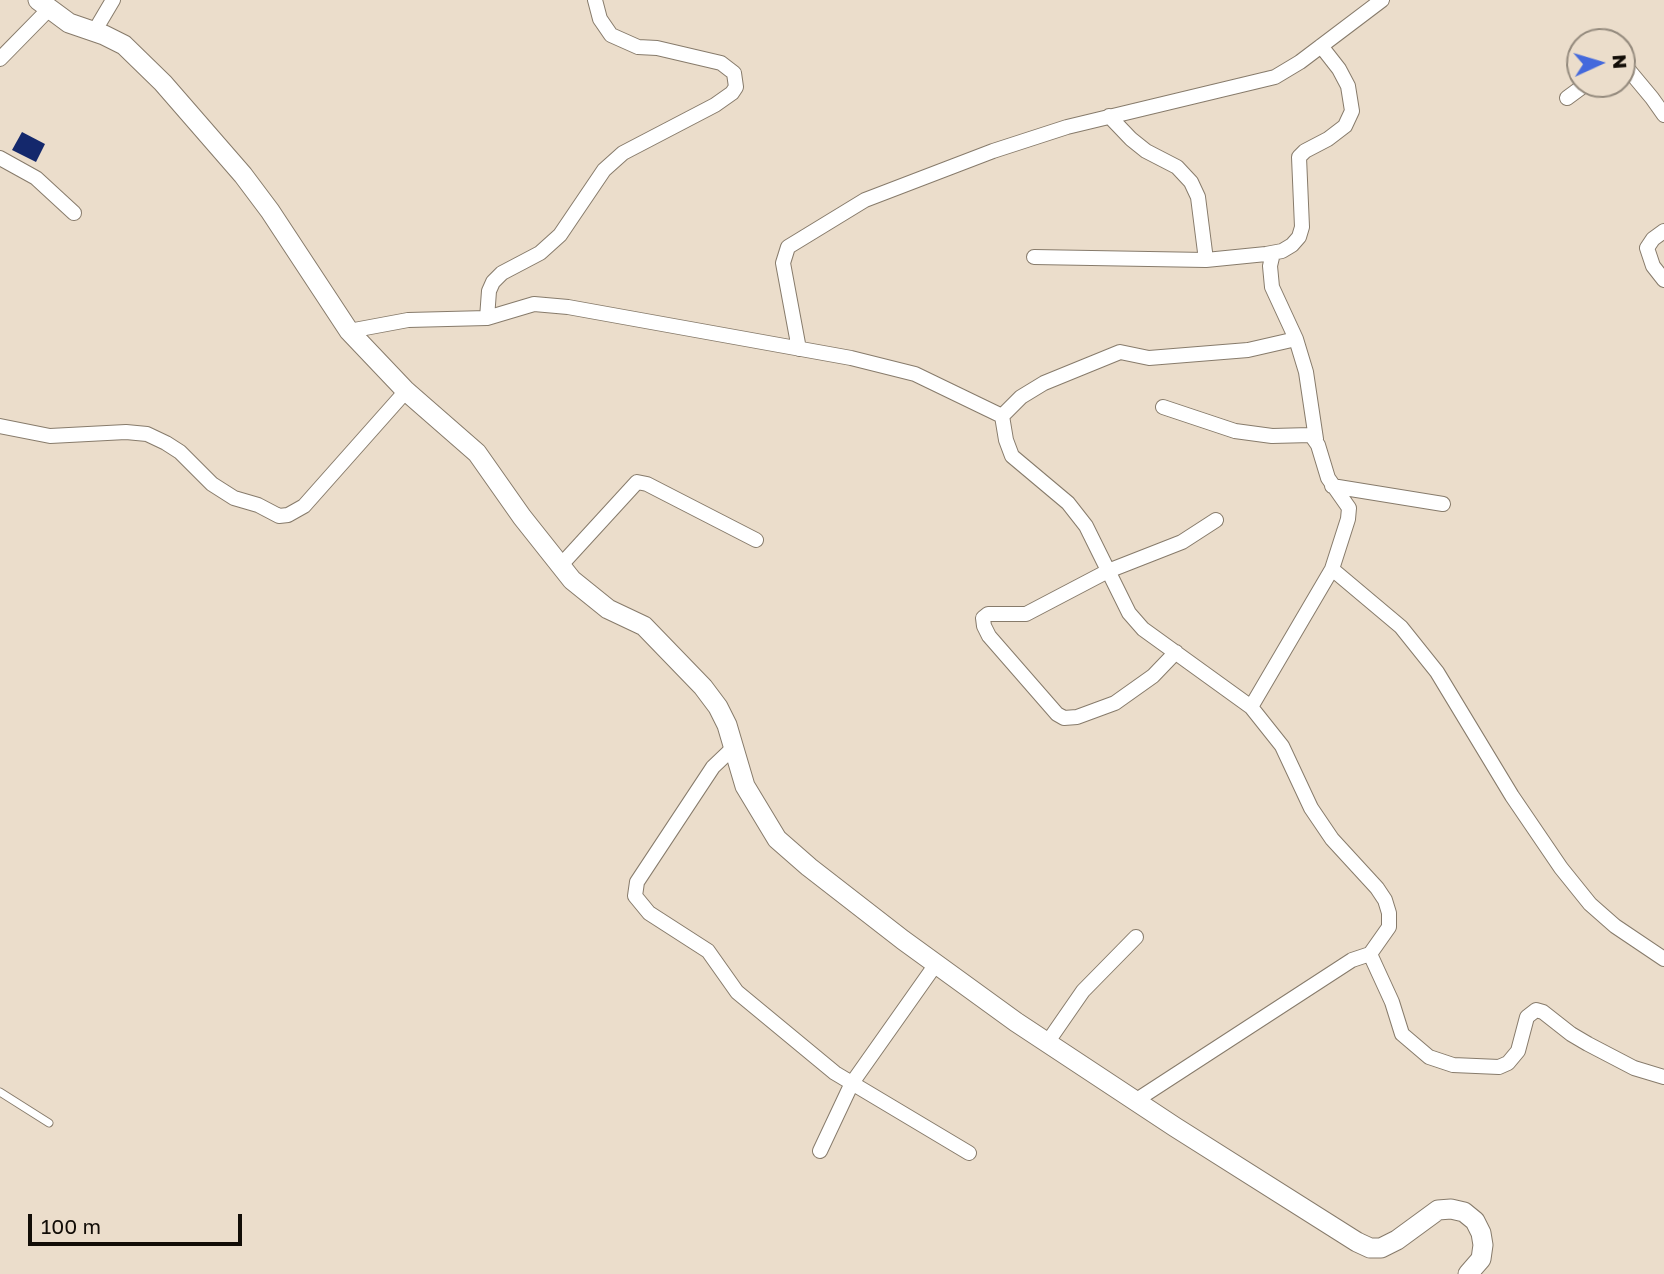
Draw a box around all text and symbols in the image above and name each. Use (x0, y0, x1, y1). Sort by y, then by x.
north arrow (1566, 28, 1636, 98)
text: N (1608, 54, 1632, 70)
scale bar (32, 1200, 245, 1244)
text: 100 m (41, 1213, 101, 1239)

